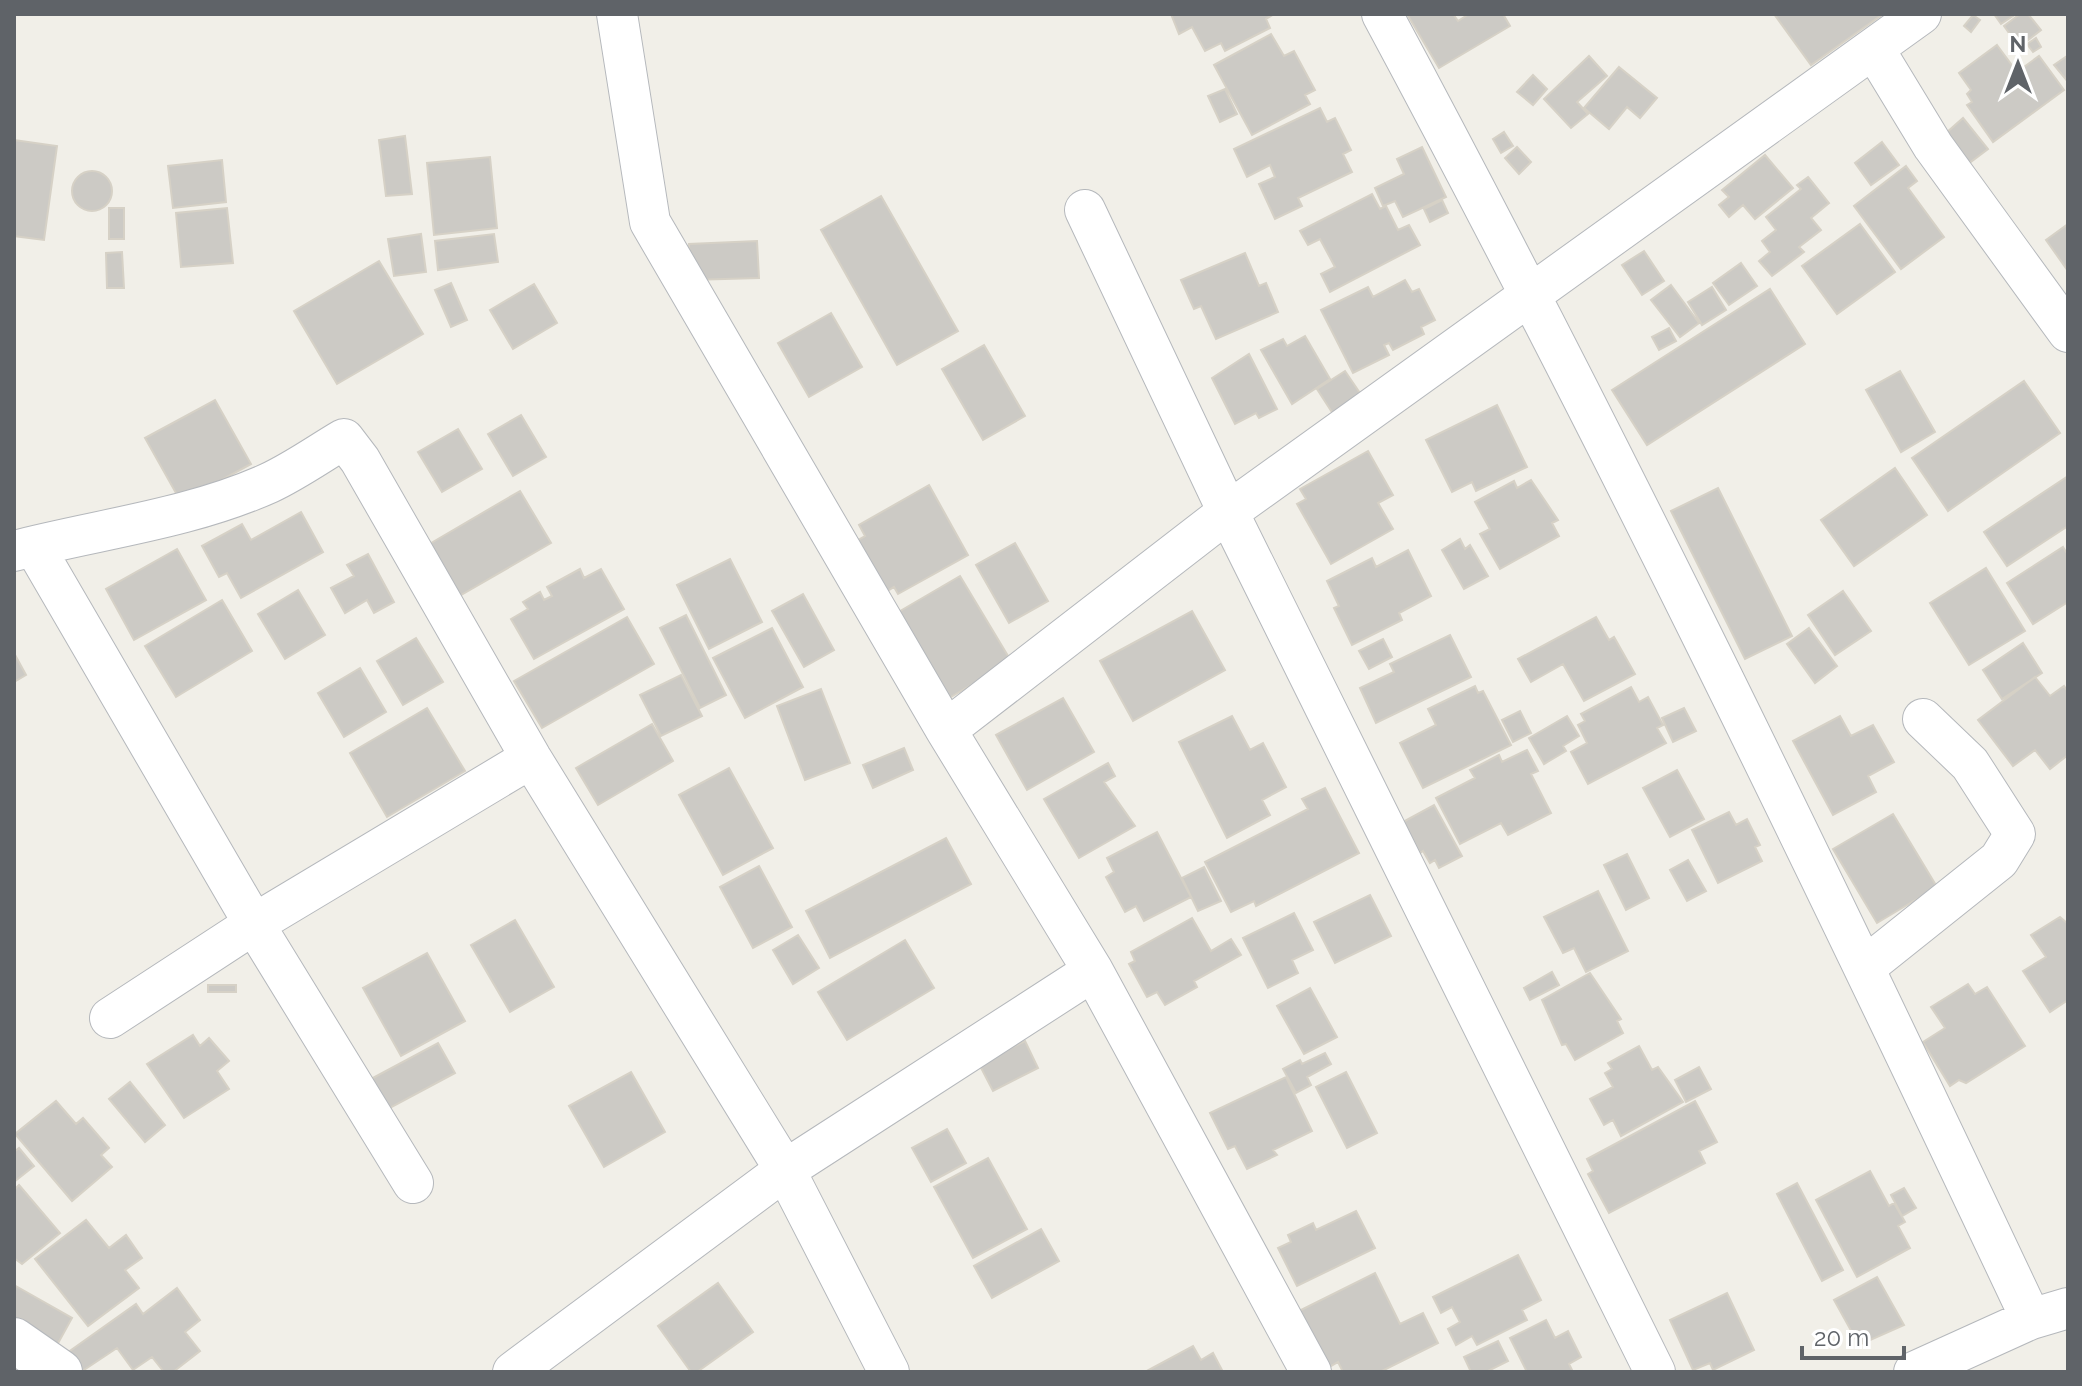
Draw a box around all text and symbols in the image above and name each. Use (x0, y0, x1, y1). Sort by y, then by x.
north arrow (1978, 24, 2058, 104)
text: N (2010, 31, 2026, 57)
scale bar (1802, 1310, 1904, 1360)
text: 20 m (1814, 1323, 1869, 1352)

